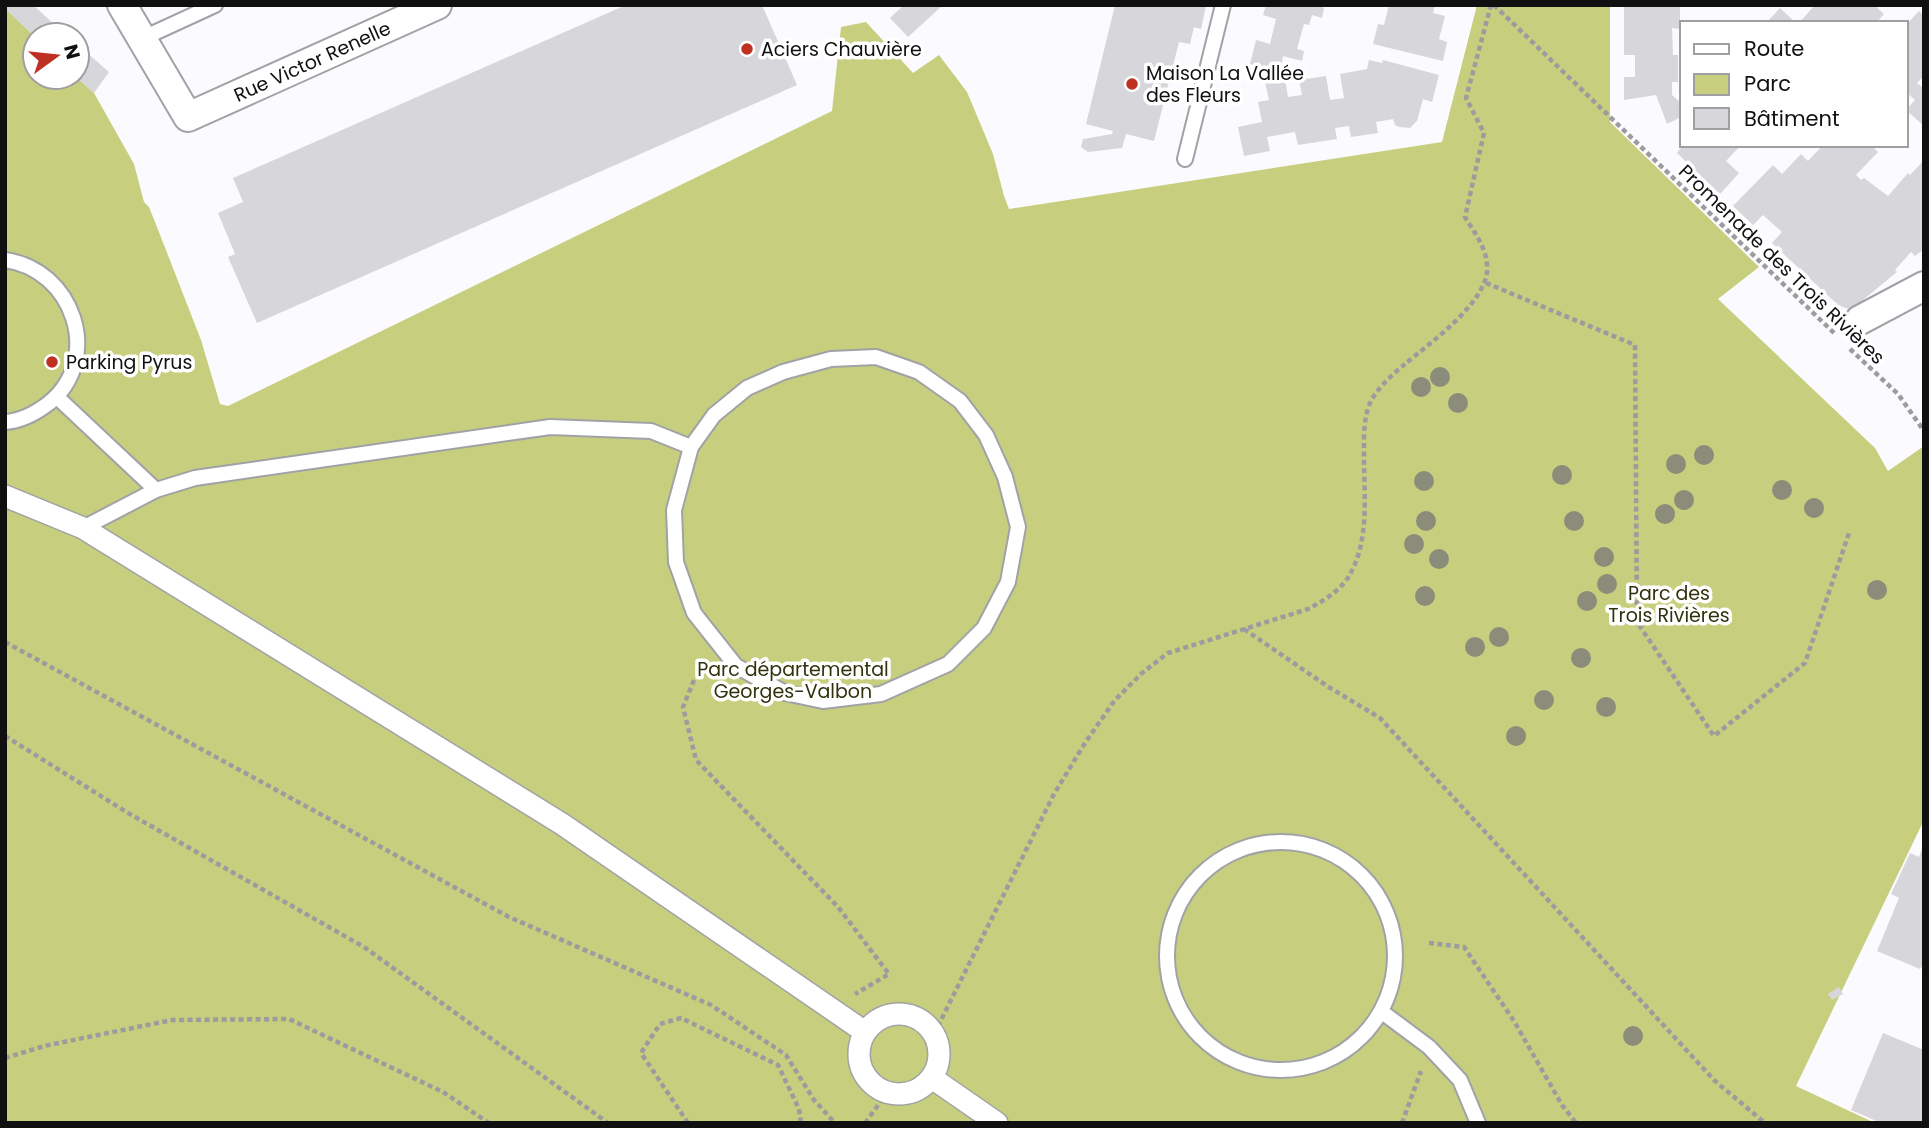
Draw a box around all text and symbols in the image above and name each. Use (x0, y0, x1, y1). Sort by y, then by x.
street label: Rue Victor Renelle (229, 15, 395, 109)
north arrow (21, 21, 91, 91)
legend (1680, 21, 1908, 147)
text: Route (1744, 34, 1804, 63)
place label: Aciers Chauvière (761, 36, 922, 63)
text: N (57, 41, 87, 62)
marker: Aciers Chauvière (739, 41, 755, 57)
place label: Maison La Vallée des Fleurs (1146, 60, 1304, 109)
text: Parc (1744, 69, 1791, 98)
marker: Maison La Vallée des Fleurs (1124, 76, 1140, 92)
text: Bâtiment (1744, 104, 1840, 133)
street label: Promenade des Trois Rivières (1673, 158, 1891, 370)
place label: Parking Pyrus (66, 349, 192, 376)
marker: Parking Pyrus (44, 354, 60, 370)
park label: Parc des Trois Rivières (1608, 580, 1730, 629)
park label: Parc départemental Georges-Valbon (697, 656, 889, 705)

